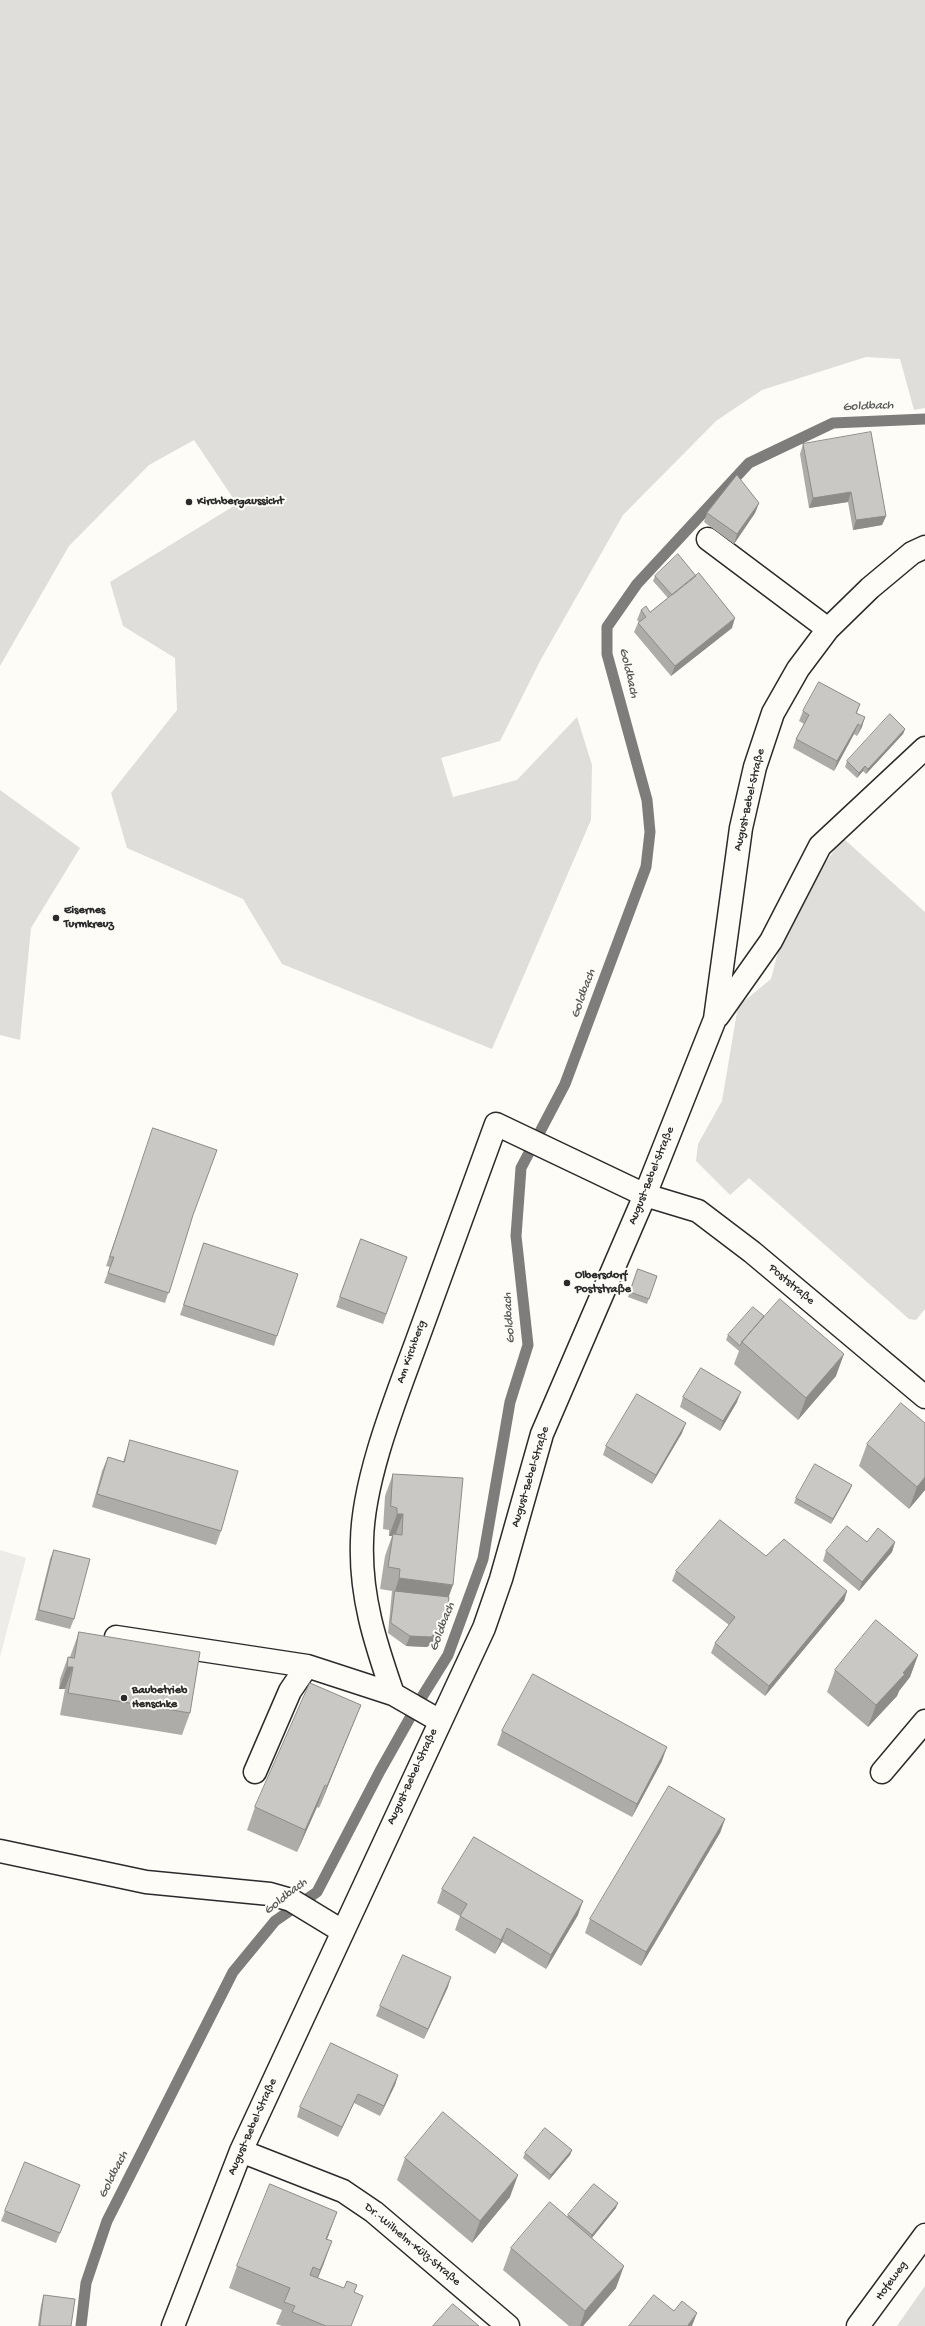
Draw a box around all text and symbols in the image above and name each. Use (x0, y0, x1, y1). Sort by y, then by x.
water label: Goldbach (842, 398, 894, 416)
place label: Kirchbergaussicht (197, 495, 284, 509)
marker: Kirchbergaussicht (184, 497, 194, 507)
water label: Goldbach (615, 646, 641, 700)
street label: August-Bebel-Straße (731, 748, 769, 852)
place label: Eisernes Turmkreuz (64, 904, 114, 932)
marker: Eisernes Turmkreuz (51, 913, 61, 923)
water label: Goldbach (568, 967, 600, 1021)
street label: August-Bebel-Straße (626, 1125, 678, 1227)
street label: Poststraße (765, 1262, 817, 1308)
place label: Olbersdorf Poststraße (575, 1269, 631, 1297)
marker: Olbersdorf Poststraße (562, 1278, 572, 1288)
water label: Goldbach (500, 1292, 520, 1344)
street label: Am Kirchberg (394, 1319, 430, 1385)
street label: August-Bebel-Straße (509, 1425, 553, 1529)
water label: Goldbach (427, 1600, 459, 1654)
place label: Baubetrieb Henschke (132, 1684, 187, 1712)
marker: Baubetrieb Henschke (119, 1693, 129, 1703)
street label: August-Bebel-Straße (384, 1727, 442, 1827)
water label: Goldbach (261, 1875, 311, 1919)
street label: August-Bebel-Straße (225, 2076, 281, 2178)
water label: Goldbach (95, 2149, 133, 2201)
street label: Dr.-Wilhelm-Külz-Straße (361, 2200, 463, 2290)
street label: Hofeweg (873, 2258, 911, 2304)

